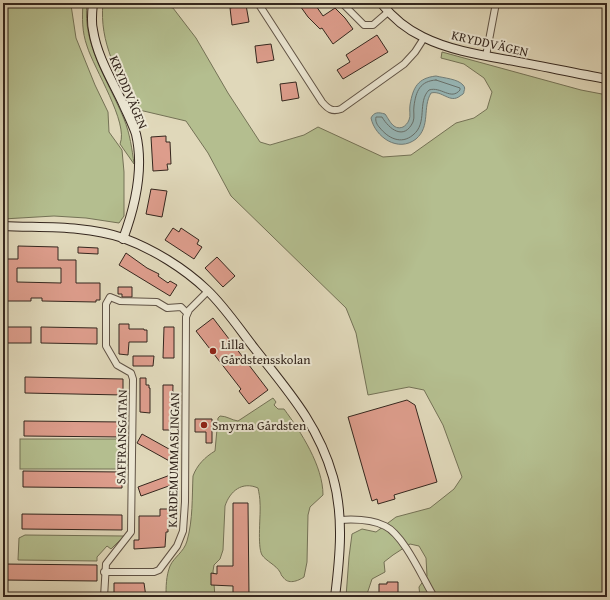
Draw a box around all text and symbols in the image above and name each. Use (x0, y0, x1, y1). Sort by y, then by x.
street label: KRYDDVÄGEN (450, 25, 531, 62)
street label: KRYDDVÄGEN (105, 53, 153, 132)
place label: Lilla Gårdstensskolan (221, 335, 311, 369)
marker: Lilla Gårdstensskolan (208, 346, 218, 356)
street label: SAFFRANSGATAN (111, 389, 132, 485)
street label: KARDEMUMMASLINGAN (163, 392, 184, 528)
place label: Smyrna Gårdsten (212, 416, 307, 435)
marker: Smyrna Gårdsten (199, 420, 209, 430)

